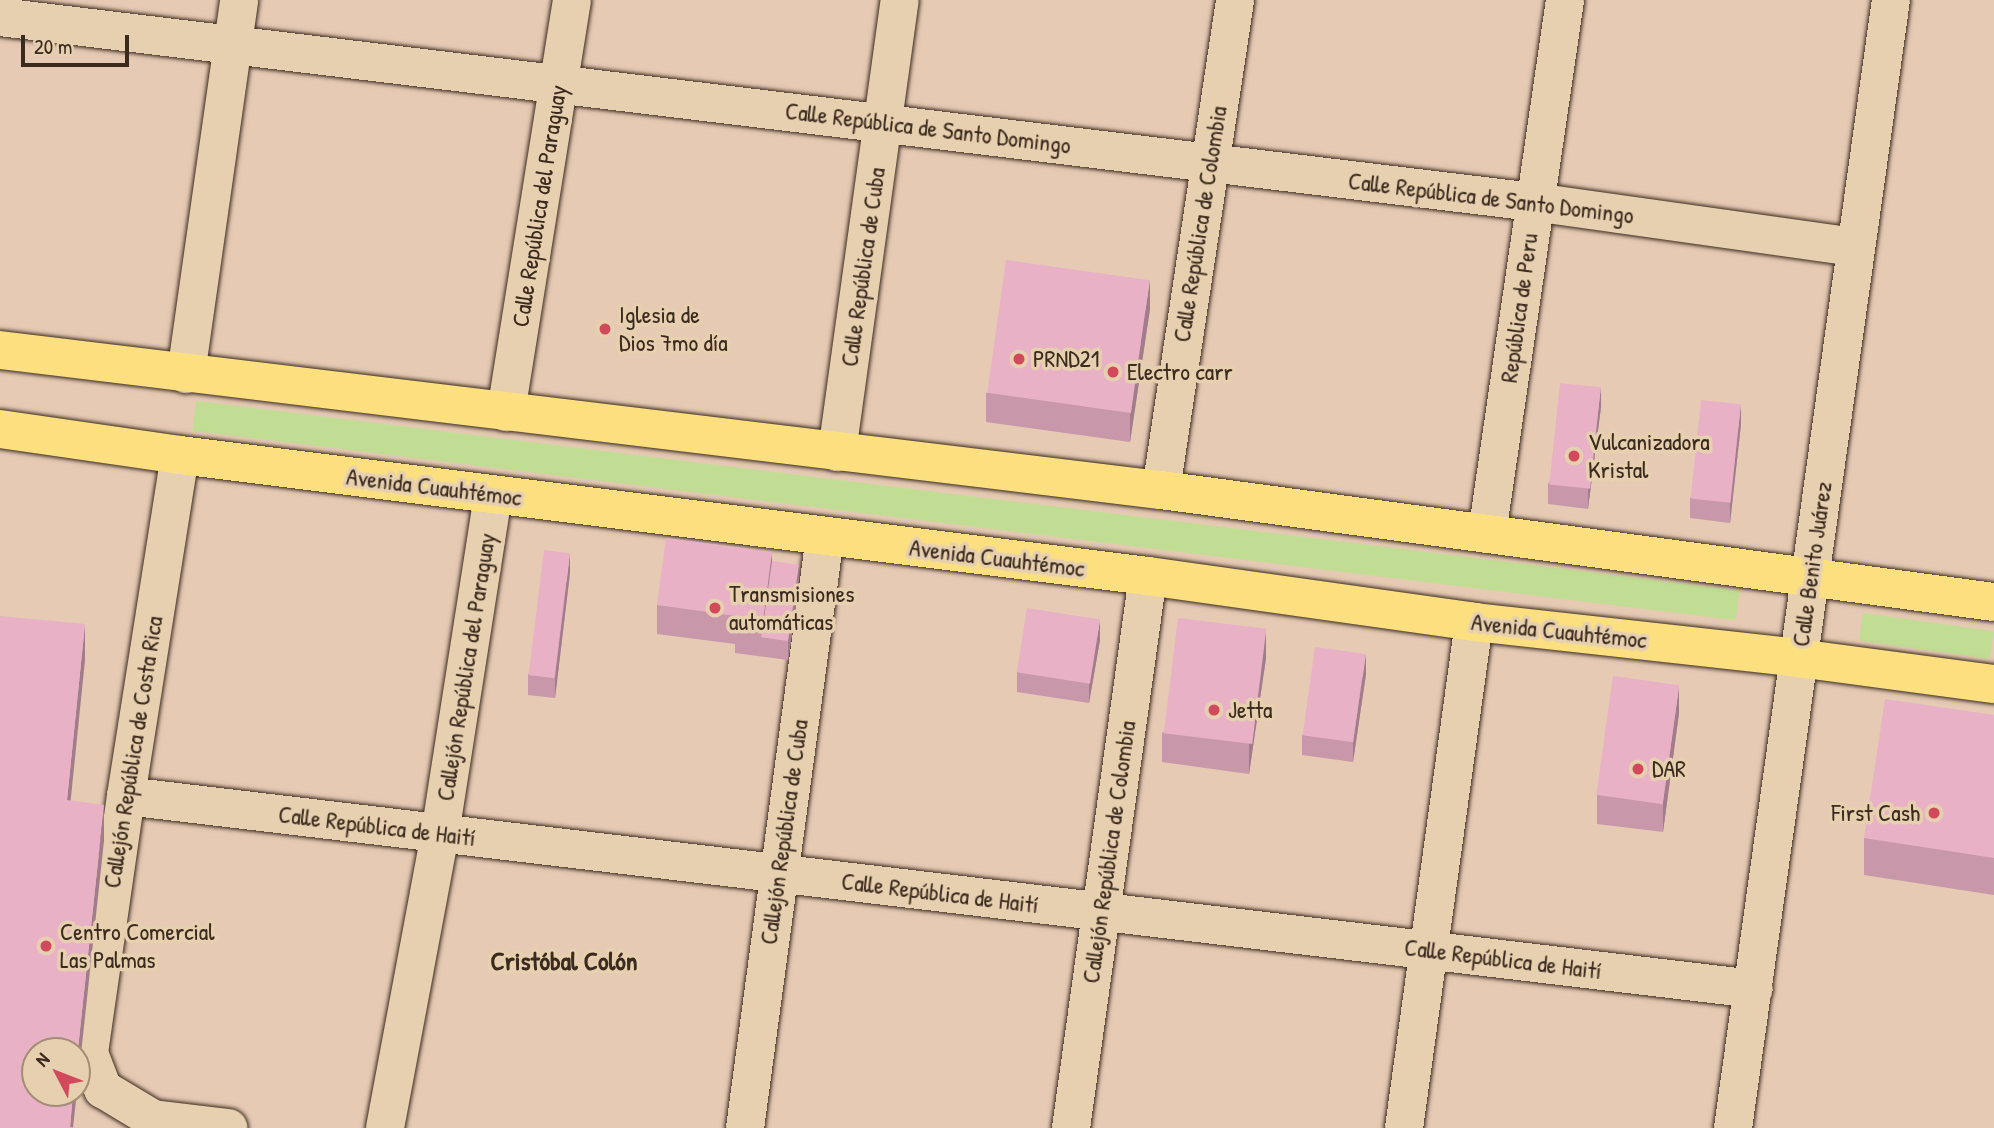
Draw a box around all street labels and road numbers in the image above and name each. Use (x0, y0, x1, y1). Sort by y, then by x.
street label: Calle República del Paraguay (506, 83, 572, 329)
street label: Calle República de Santo Domingo (784, 96, 1072, 160)
street label: Calle República de Colombia (1167, 104, 1233, 344)
street label: Calle República de Cuba (835, 166, 891, 368)
street label: Calle República de Santo Domingo (1347, 166, 1635, 230)
street label: República de Peru (1494, 231, 1544, 385)
street label: Avenida Cuauhtémoc (345, 462, 523, 512)
street label: Calle Benito Juárez (1786, 480, 1838, 648)
street label: Callejón República del Paraguay (431, 531, 501, 803)
street label: Avenida Cuauhtémoc (908, 533, 1086, 583)
street label: Avenida Cuauhtémoc (1470, 607, 1648, 655)
street label: Callejón República de Costa Rica (97, 614, 169, 890)
street label: Callejón República de Cuba (754, 718, 814, 946)
street label: Callejón República de Colombia (1076, 719, 1142, 985)
street label: Calle República de Haití (277, 800, 477, 852)
street label: Calle República de Haití (840, 867, 1040, 919)
street label: Calle República de Haití (1403, 933, 1603, 985)

